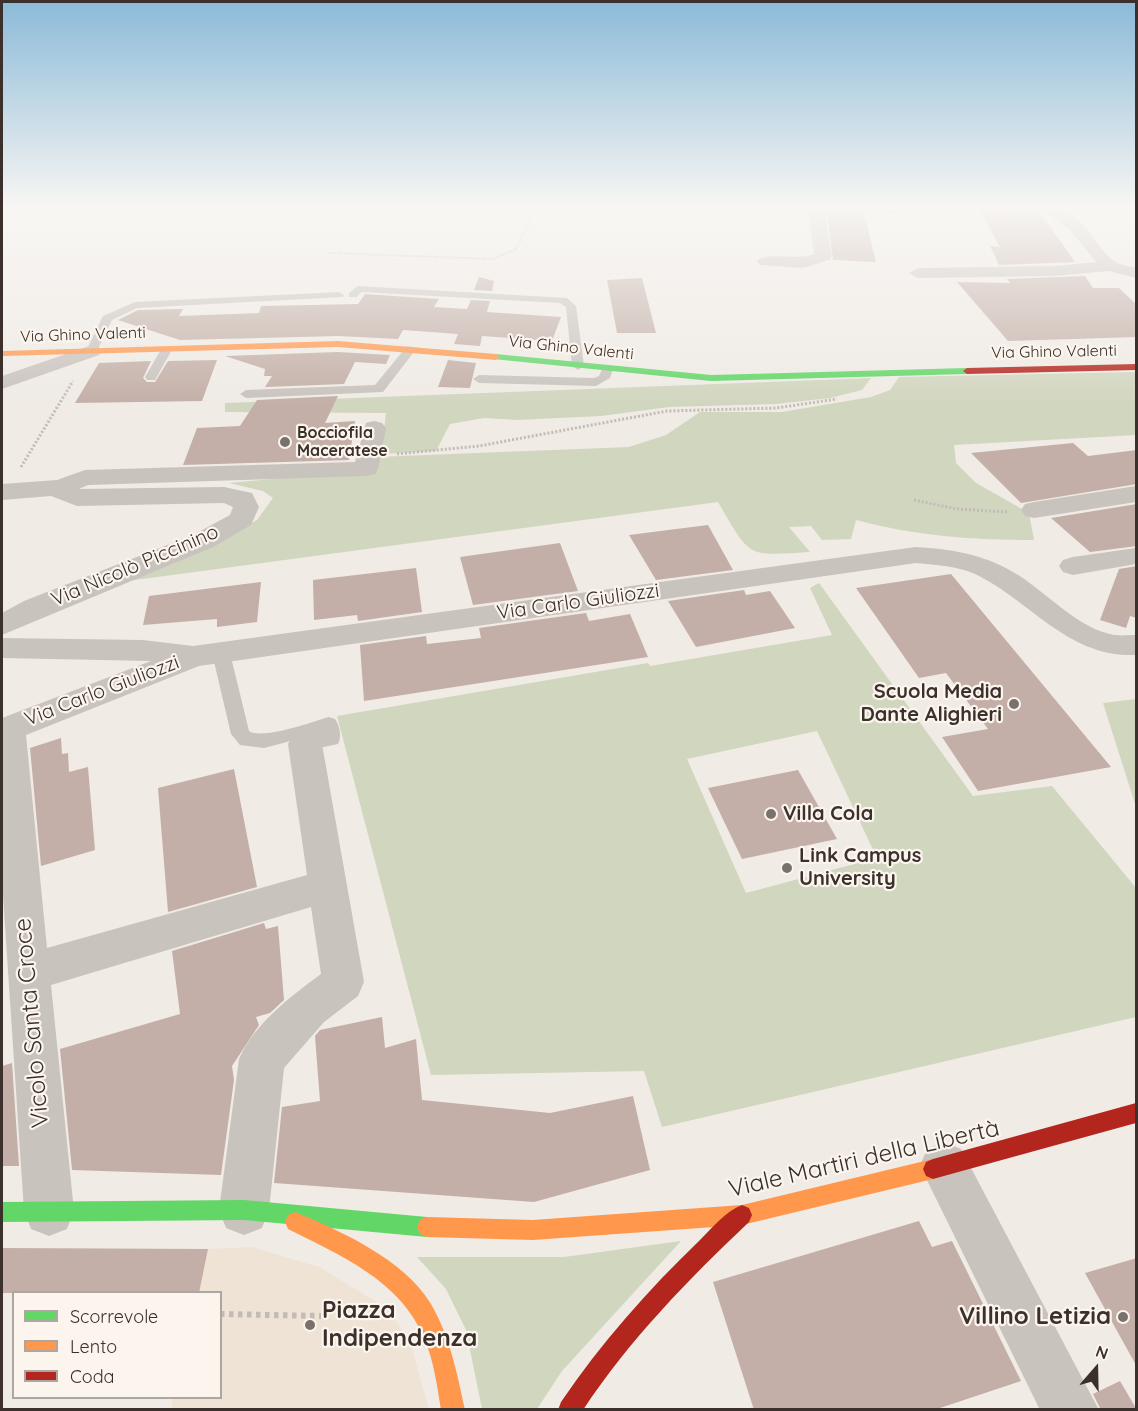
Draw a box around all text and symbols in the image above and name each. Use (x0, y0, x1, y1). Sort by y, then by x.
street label: Via Ghino Valenti (20, 323, 146, 347)
street label: Via Ghino Valenti (507, 332, 635, 364)
street label: Via Ghino Valenti (991, 341, 1117, 363)
place label: Bocciofila Maceratese (297, 423, 388, 461)
marker: Bocciofila Maceratese (278, 435, 292, 449)
street label: Via Nicolò Piccinino (48, 520, 222, 612)
street label: Via Carlo Giuliozzi (495, 579, 661, 625)
street label: Via Carlo Giuliozzi (21, 650, 183, 732)
place label: Scuola Media Dante Alighieri (860, 680, 1002, 727)
marker: Scuola Media Dante Alighieri (1007, 697, 1021, 711)
place label: Villa Cola (783, 802, 873, 826)
marker: Villa Cola (764, 807, 778, 821)
place label: Link Campus University (799, 844, 921, 891)
marker: Link Campus University (780, 861, 794, 875)
street label: Vicolo Santa Croce (8, 917, 56, 1129)
street label: Viale Martiri della Libertà (726, 1114, 1002, 1204)
legend (12, 1291, 222, 1399)
place label: Piazza Indipendenza (322, 1297, 477, 1353)
place label: Villino Letizia (959, 1303, 1111, 1331)
text: Scorrevole (70, 1305, 158, 1328)
marker: Villino Letizia (1116, 1310, 1130, 1324)
marker: Piazza Indipendenza (303, 1318, 317, 1332)
text: Lento (70, 1335, 117, 1358)
north arrow (1066, 1339, 1126, 1399)
text: N (1093, 1341, 1111, 1363)
text: Coda (70, 1365, 114, 1388)

